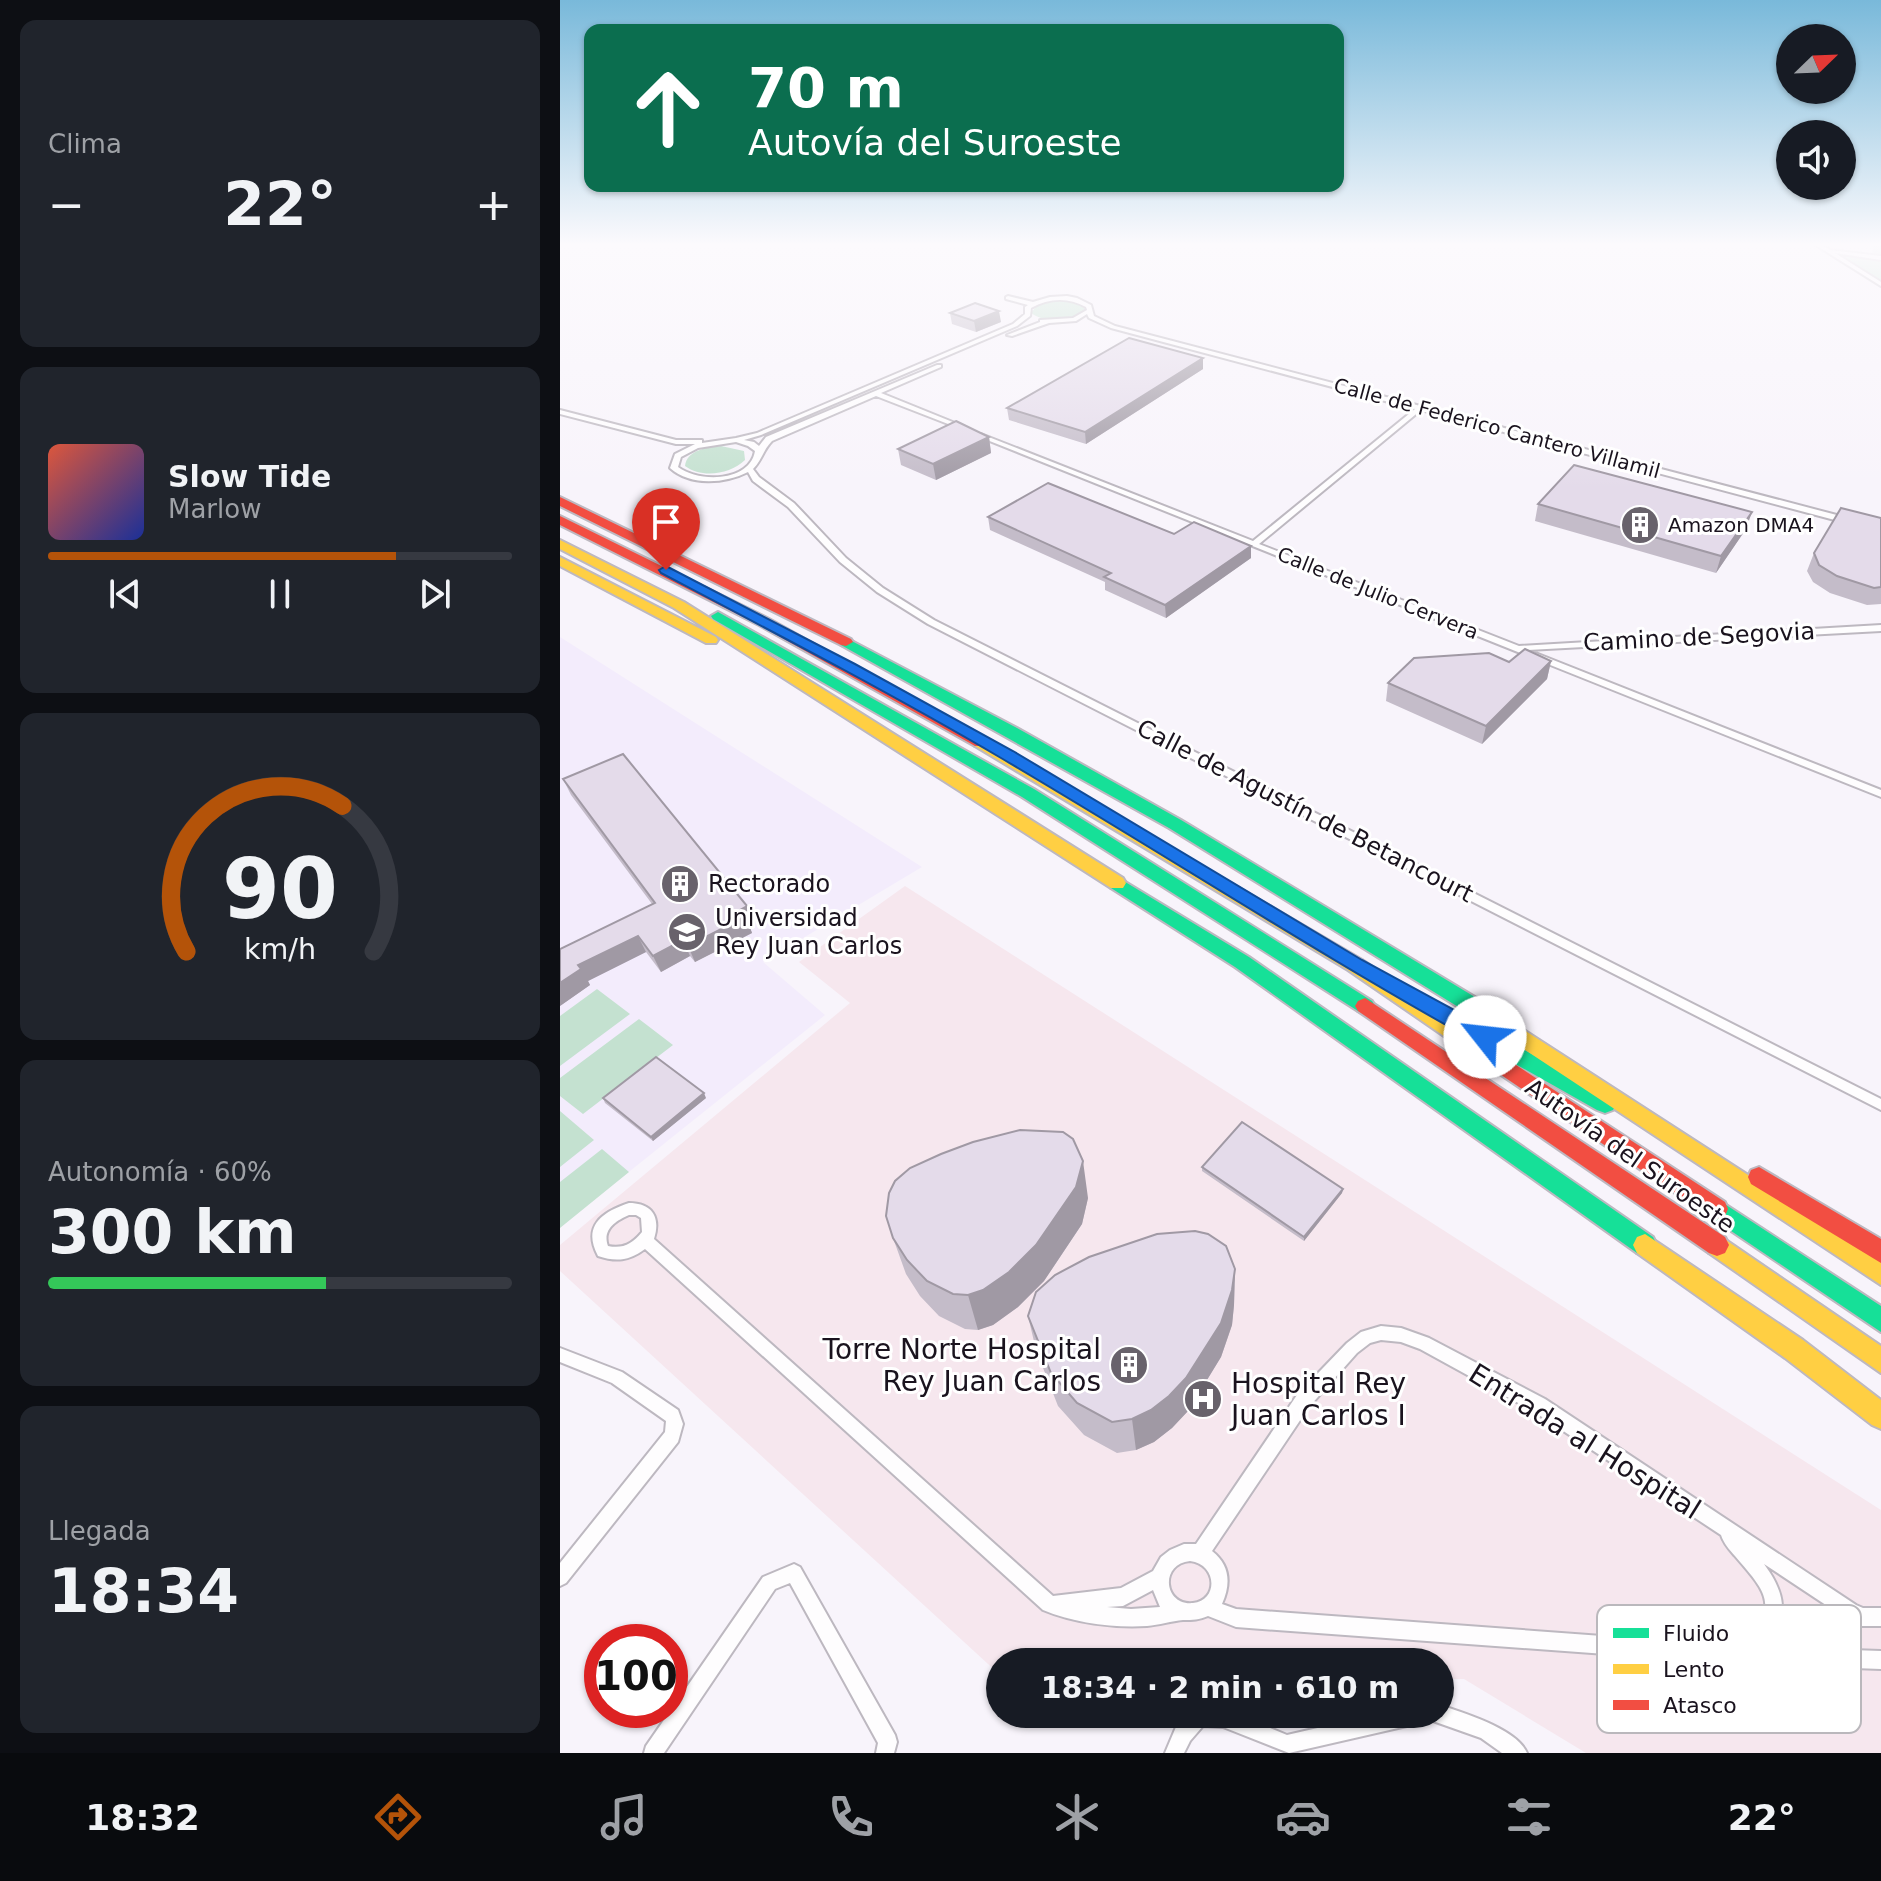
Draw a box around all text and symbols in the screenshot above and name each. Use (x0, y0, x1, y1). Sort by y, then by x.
north arrow (1776, 24, 1856, 104)
map controls (1776, 24, 1856, 200)
text: 70 m (748, 55, 904, 120)
icon: ahead (616, 56, 720, 160)
button: sound (1776, 120, 1856, 200)
text: Autovía del Suroeste (748, 122, 1122, 163)
text: Clima (48, 129, 122, 159)
text: 22° (223, 169, 337, 239)
text: − (48, 179, 85, 230)
text: + (475, 179, 512, 230)
street label: Calle de Federico Cantero Villamil (1331, 373, 1663, 483)
text: Slow Tide (168, 459, 331, 494)
pin (632, 488, 700, 570)
text: Marlow (168, 494, 261, 524)
icon: arrive (644, 500, 688, 544)
building icon: Amazon DMA4 (1619, 504, 1661, 546)
place label: Amazon DMA4 (1668, 513, 1814, 537)
street label: Calle de Julio Cervera (1274, 542, 1482, 644)
icon: previous (103, 572, 147, 616)
icon: pause (258, 572, 302, 616)
icon: next (413, 572, 457, 616)
street label: Camino de Segovia (1582, 617, 1816, 657)
street label: Calle de Agustín de Betancourt (1132, 714, 1478, 908)
text: 90 (222, 841, 338, 938)
building icon: Rectorado (659, 863, 701, 905)
place label: Rectorado (708, 870, 830, 898)
place label: Universidad Rey Juan Carlos (715, 904, 902, 960)
school or university icon: Universidad Rey Juan Carlos (666, 911, 708, 953)
text: km/h (244, 933, 316, 967)
position arrow (1443, 995, 1527, 1079)
street label: Autovía del Suroeste (1520, 1073, 1740, 1239)
text: Autonomía · 60% (48, 1157, 272, 1187)
text: 300 km (48, 1197, 297, 1267)
place label: Torre Norte Hospital Rey Juan Carlos (822, 1333, 1101, 1398)
building icon: Torre Norte Hospital Rey Juan Carlos (1108, 1344, 1150, 1386)
street label: Entrada al Hospital (1463, 1357, 1707, 1526)
place label: Hospital Rey Juan Carlos I (1229, 1367, 1406, 1432)
hospital icon: Hospital Rey Juan Carlos I (1182, 1378, 1224, 1420)
text: Llegada (48, 1516, 151, 1546)
text: 18:34 (48, 1556, 239, 1626)
legend (1597, 1605, 1861, 1733)
text: Fluido (1663, 1621, 1729, 1646)
speed limit sign: 100 (584, 1624, 688, 1728)
text: Lento (1663, 1657, 1724, 1682)
text: 18:34 · 2 min · 610 m (1041, 1670, 1399, 1705)
text: Atasco (1663, 1693, 1737, 1718)
icon: directions (370, 1789, 426, 1845)
icon: music (596, 1789, 652, 1845)
icon: phone (823, 1789, 879, 1845)
icon: climate (1049, 1789, 1105, 1845)
icon: car (1275, 1789, 1331, 1845)
icon: filters (1501, 1789, 1557, 1845)
text: 18:32 (85, 1797, 200, 1838)
text: 22° (1728, 1797, 1796, 1838)

